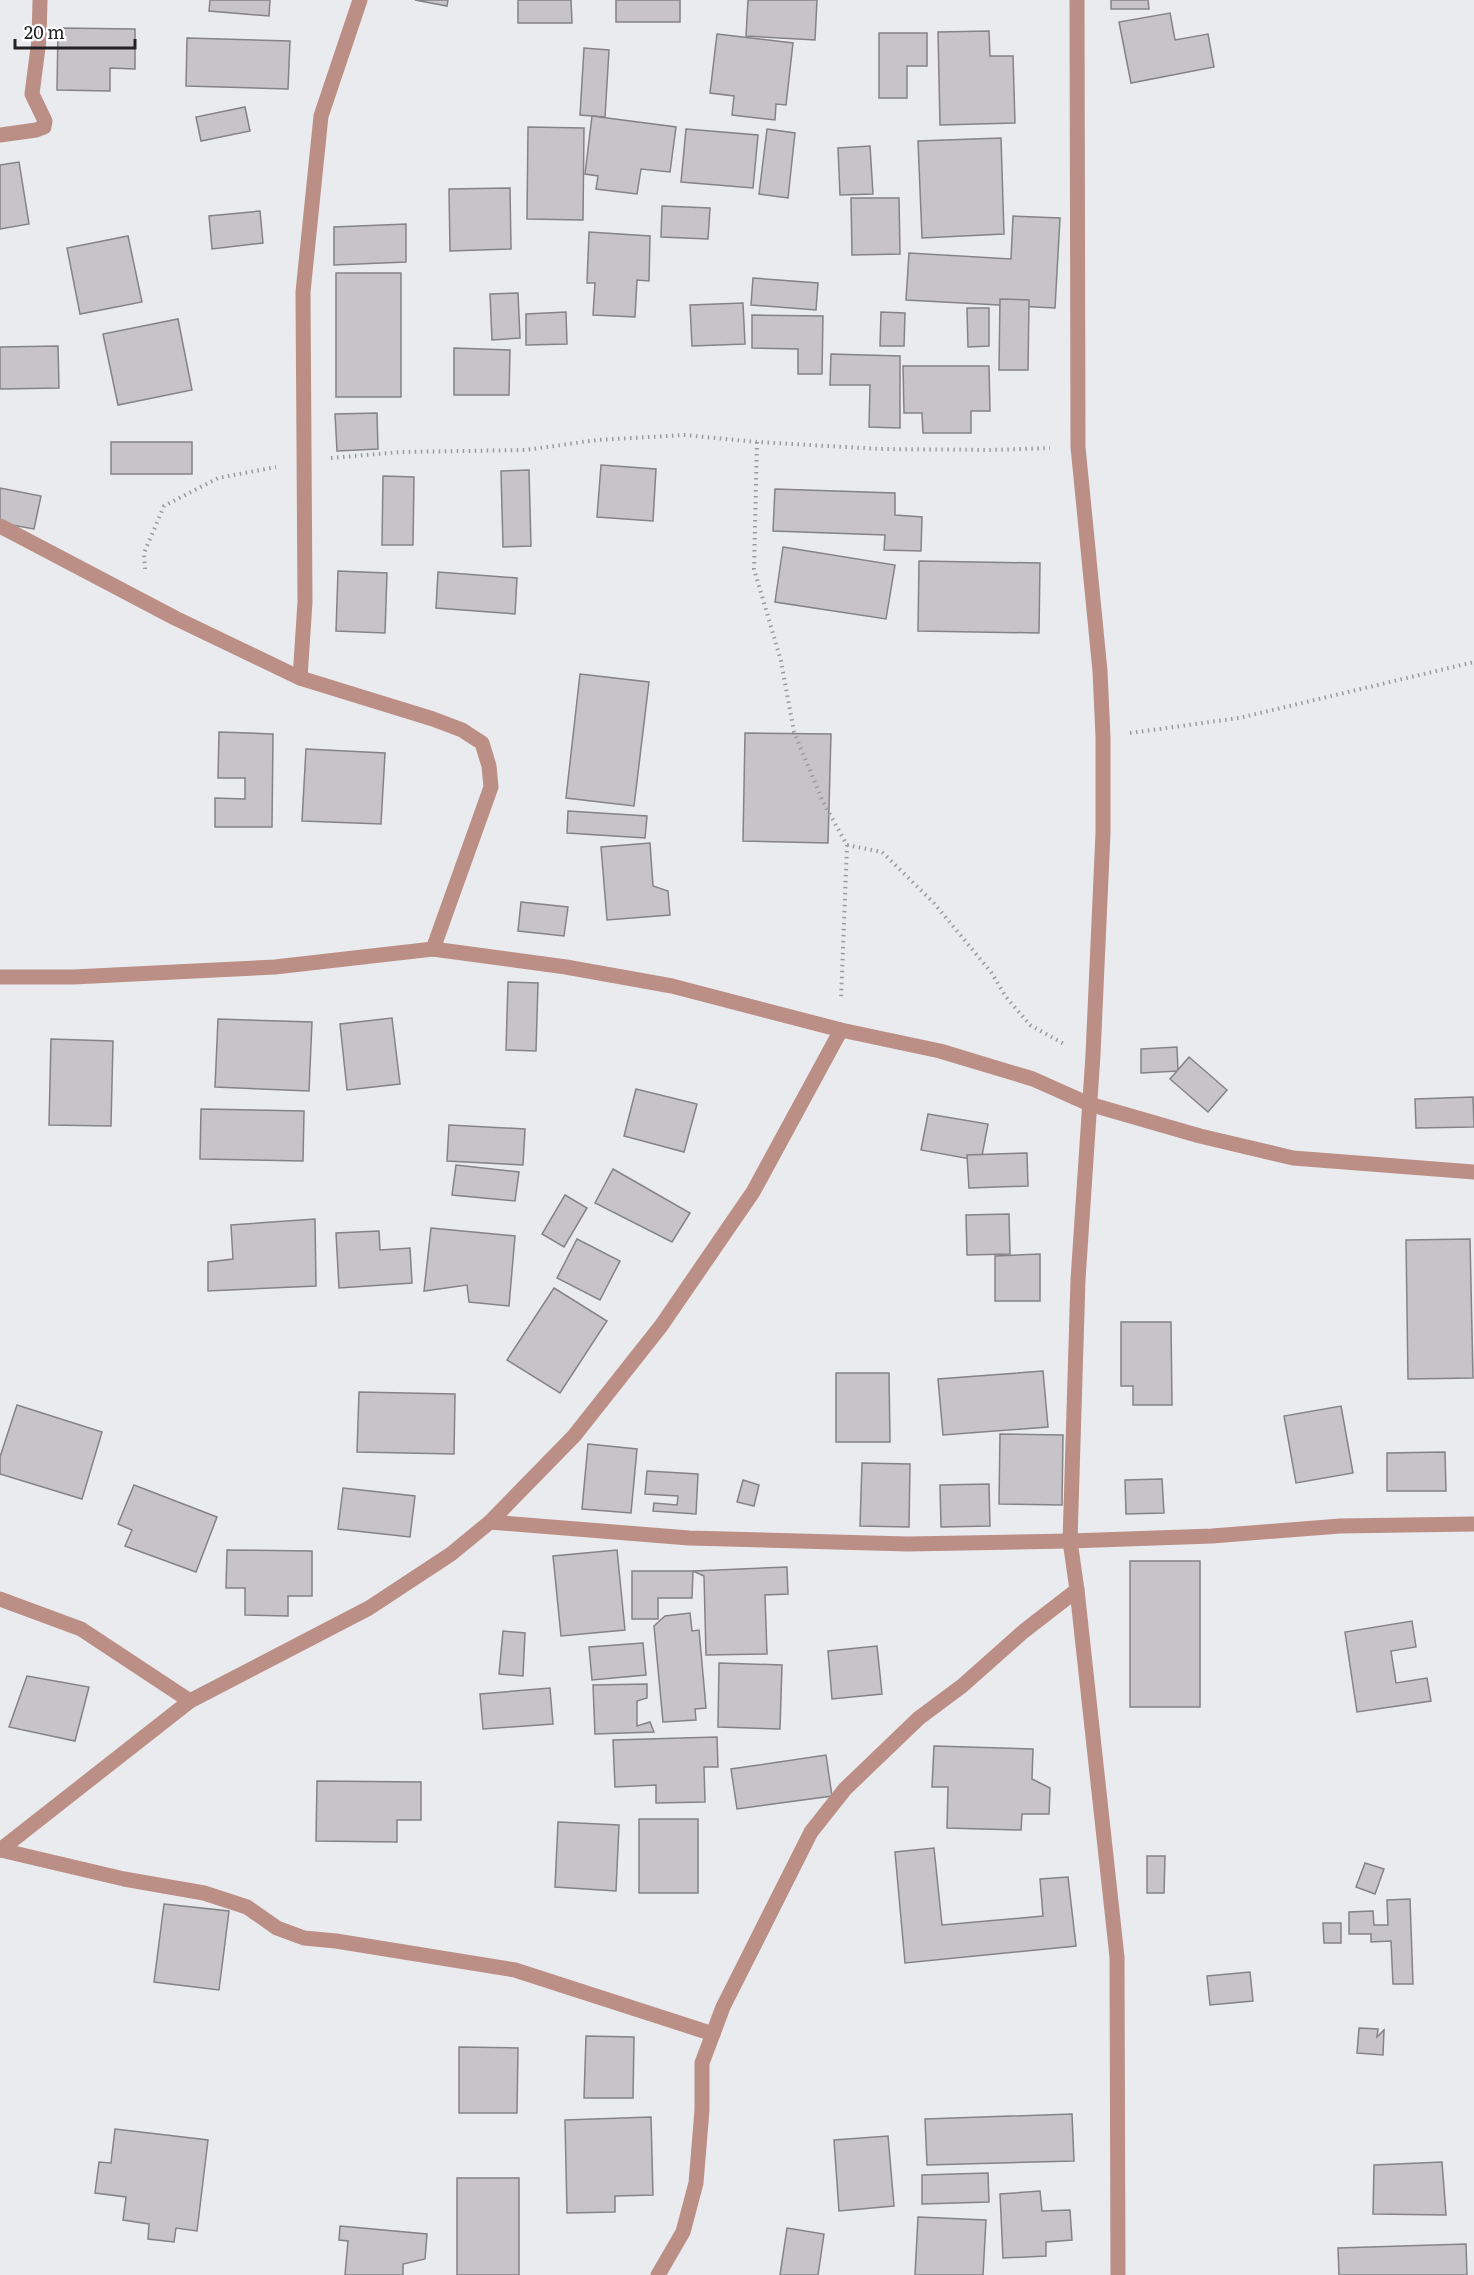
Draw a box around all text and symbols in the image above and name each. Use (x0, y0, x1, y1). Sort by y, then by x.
scale bar (15, 12, 135, 50)
text: 20 m (24, 18, 65, 45)

